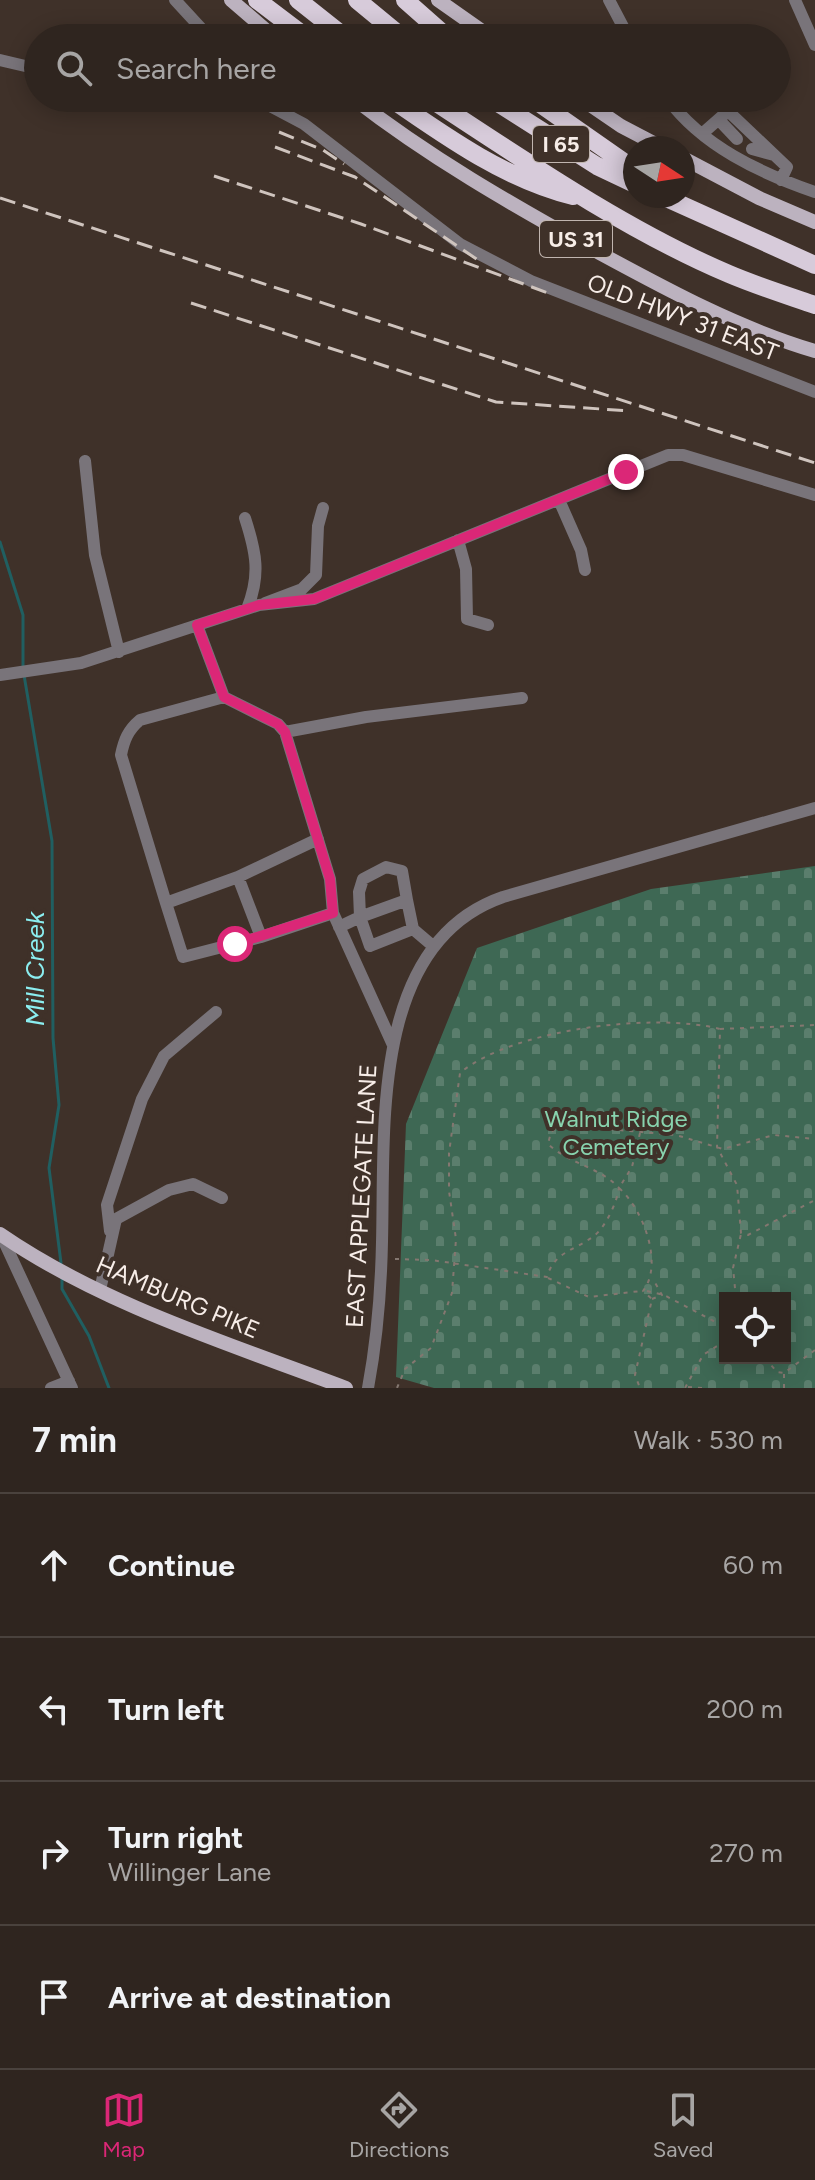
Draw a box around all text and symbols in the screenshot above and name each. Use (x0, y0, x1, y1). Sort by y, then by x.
search box (24, 24, 791, 112)
icon: search (52, 46, 96, 90)
text: Search here (116, 50, 276, 87)
road number: I 65 (533, 126, 589, 162)
north arrow (623, 136, 695, 208)
road number: US 31 (540, 221, 612, 257)
street label: OLD HWY 31 EAST (583, 267, 783, 367)
route end (608, 454, 644, 490)
water label: Mill Creek (19, 910, 51, 1026)
route start (217, 926, 253, 962)
street label: EAST APPLEGATE LANE (340, 1063, 382, 1329)
park label: Walnut Ridge Cemetery (544, 1104, 688, 1161)
street label: HAMBURG PIKE (92, 1250, 264, 1344)
map controls (719, 1292, 791, 1364)
button: locate (719, 1292, 791, 1364)
text: 7 min (32, 1420, 117, 1461)
text: Walk · 530 m (634, 1424, 783, 1456)
icon: ahead (32, 1543, 76, 1587)
text: Continue (108, 1547, 235, 1584)
text: 60 m (723, 1549, 783, 1581)
icon: left (32, 1687, 76, 1731)
text: Turn left (108, 1691, 225, 1728)
text: 200 m (707, 1693, 783, 1725)
text: Turn right (108, 1819, 243, 1856)
icon: right (32, 1831, 76, 1875)
text: 270 m (709, 1837, 783, 1869)
text: Willinger Lane (108, 1856, 271, 1888)
icon: arrive (32, 1975, 76, 2019)
text: Arrive at destination (108, 1979, 391, 2016)
tab: Map (102, 2088, 146, 2163)
tab: Directions (349, 2088, 449, 2163)
tab: Saved (653, 2088, 713, 2163)

